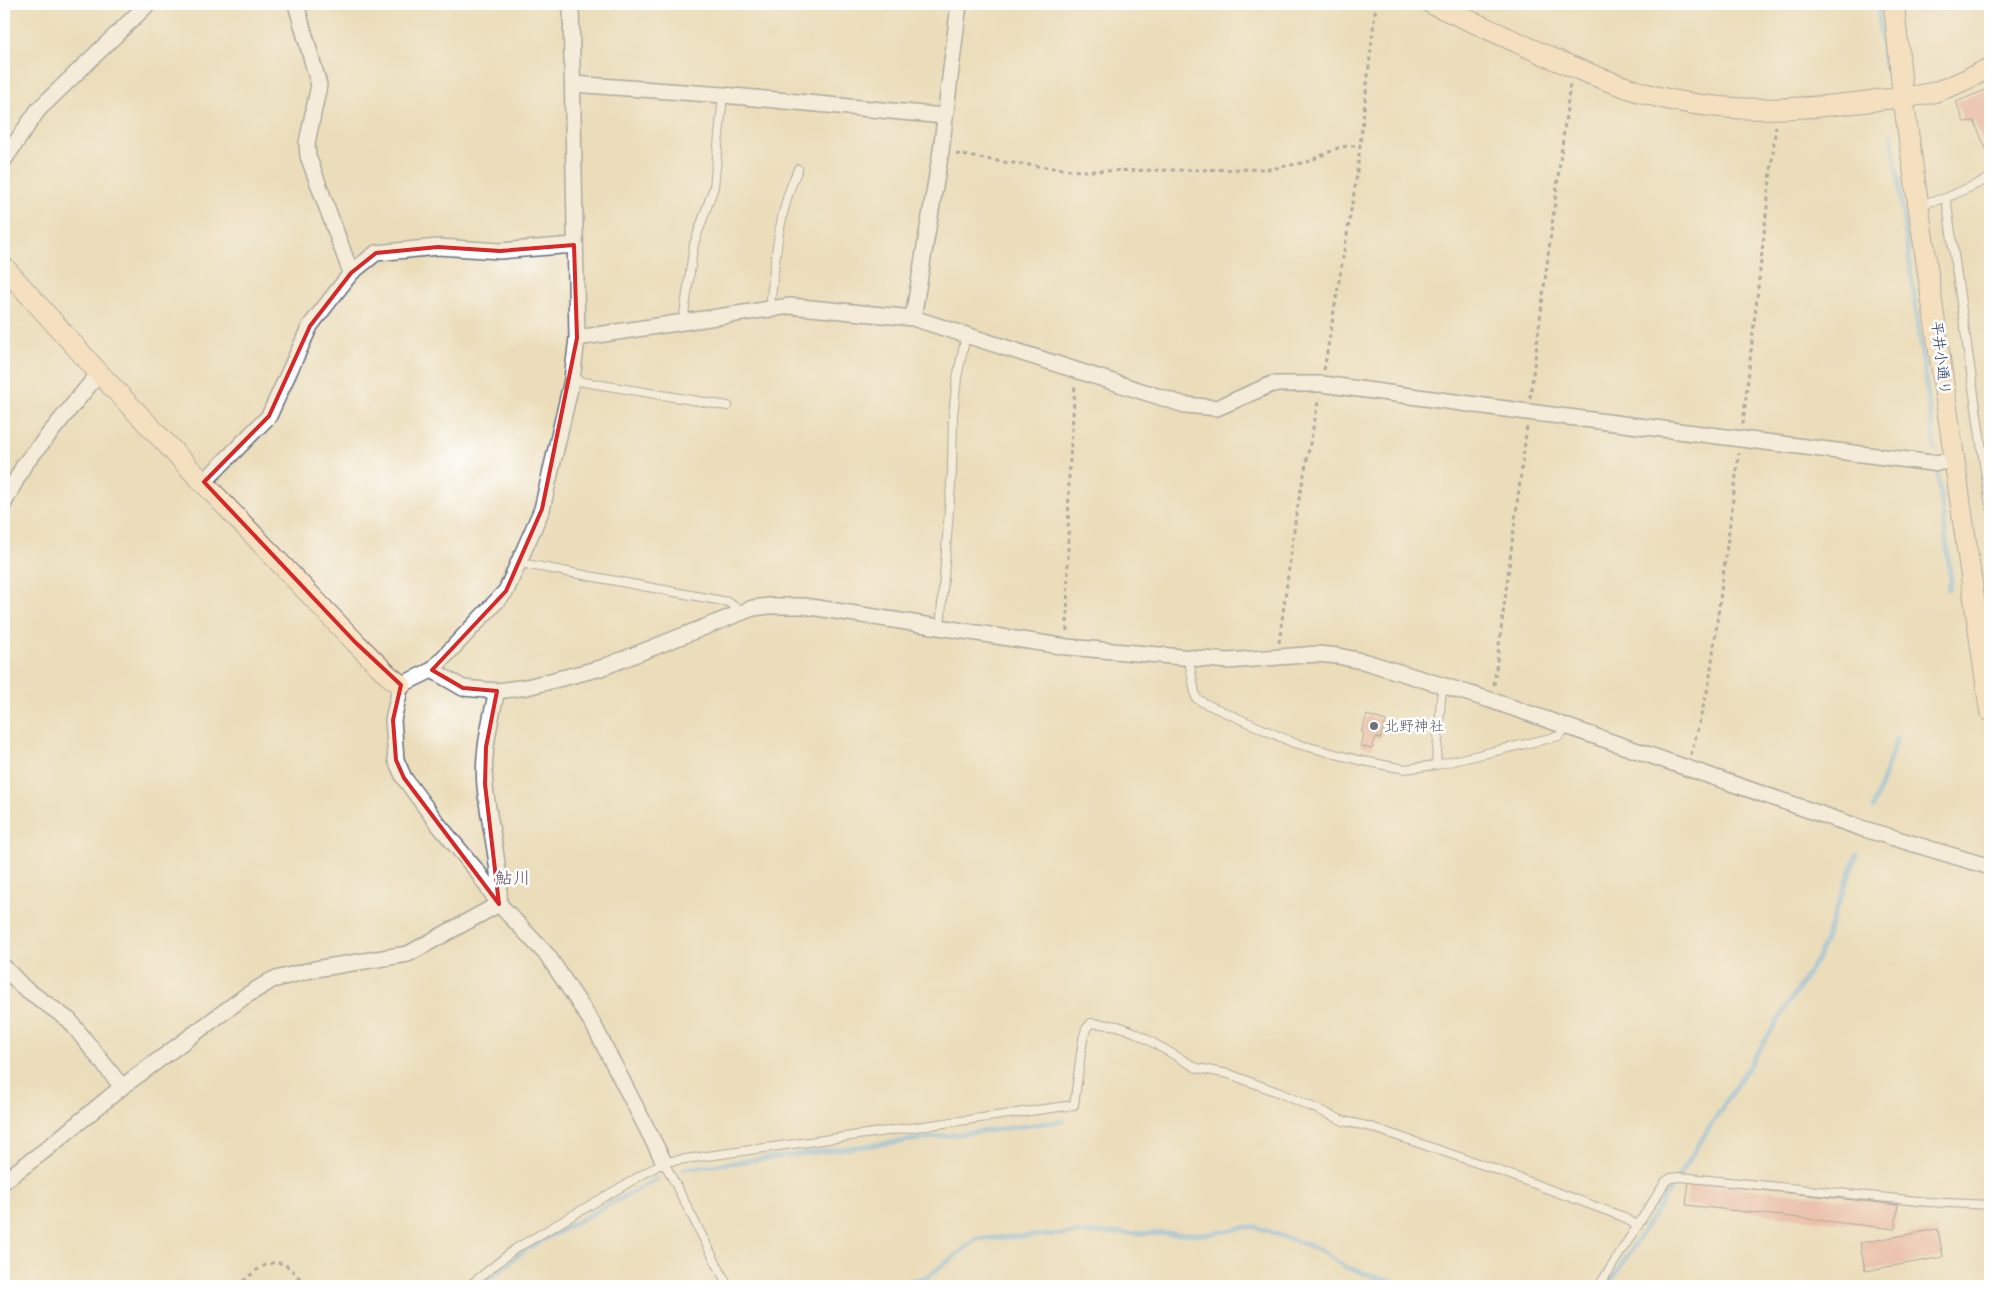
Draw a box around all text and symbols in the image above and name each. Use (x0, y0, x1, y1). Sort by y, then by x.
street label: 平井小通り (1927, 319, 1958, 396)
place label: 北野神社 (1384, 713, 1444, 736)
marker: 北野神社 (1368, 720, 1380, 732)
district label: 鮎川 (495, 863, 531, 890)

